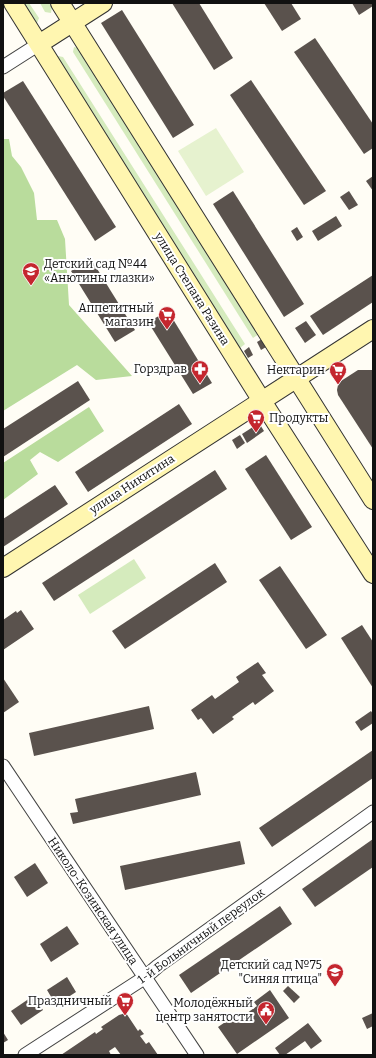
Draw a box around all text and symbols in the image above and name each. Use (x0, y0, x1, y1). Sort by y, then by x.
street label: улица Степана Разина (151, 229, 233, 348)
place label: Детский сад №44 «Анютины глазки» (44, 257, 155, 285)
school or university icon: Детский сад №44 «Анютины глазки» (21, 261, 41, 286)
place label: Аппетитный магазин (78, 301, 154, 329)
supermarket icon: Аппетитный магазин (157, 305, 177, 330)
pharmacy icon: Горздрав (190, 359, 210, 384)
supermarket icon: Нектарин (328, 360, 348, 385)
place label: Горздрав (134, 362, 187, 376)
place label: Нектарин (267, 363, 325, 377)
supermarket icon: Продукты (246, 408, 266, 433)
place label: Продукты (269, 411, 329, 425)
street label: улица Никитина (86, 451, 177, 517)
street label: Николо-Козинская улица (45, 835, 141, 968)
street label: 1-й Больничный переулок (135, 885, 267, 987)
place label: Детский сад №75 "Синяя птица" (221, 958, 322, 986)
school or university icon: Детский сад №75 "Синяя птица" (325, 962, 345, 987)
supermarket icon: Праздничный (115, 991, 135, 1016)
place label: Праздничный (28, 994, 112, 1008)
place label: Молодёжный центр занятости (156, 996, 253, 1024)
public building icon: Молодёжный центр занятости (256, 1000, 276, 1025)

